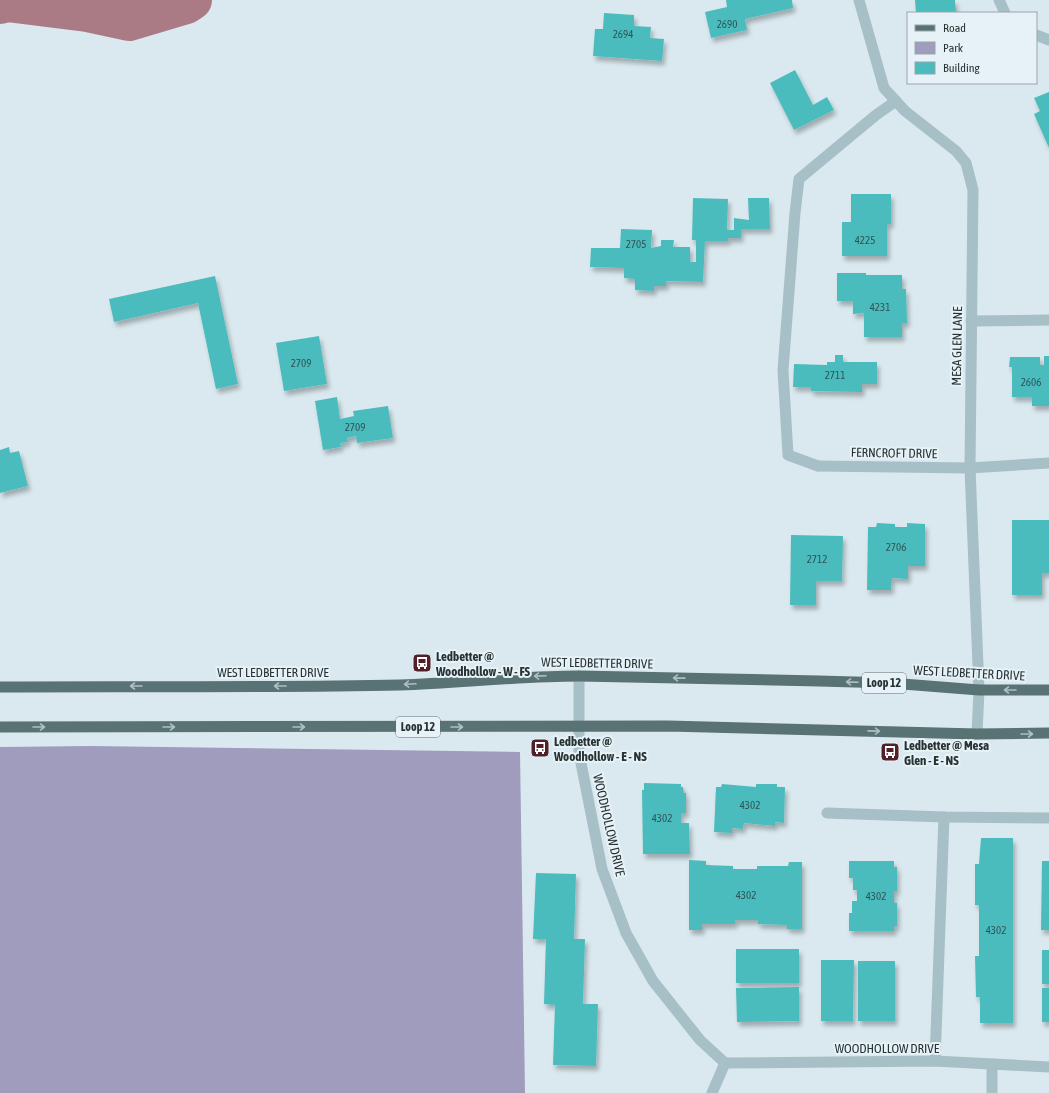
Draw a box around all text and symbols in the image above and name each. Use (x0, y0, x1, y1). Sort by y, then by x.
legend (907, 12, 1037, 84)
house number: 2690 (717, 18, 737, 30)
text: Road (943, 21, 966, 35)
house number: 2694 (613, 28, 633, 40)
text: Park (943, 41, 964, 55)
text: Building (943, 61, 981, 75)
house number: 4225 (855, 234, 875, 246)
house number: 2705 (626, 238, 646, 250)
house number: 4231 (870, 301, 890, 313)
street label: MESA GLEN LANE (949, 306, 965, 386)
house number: 2709 (291, 357, 311, 369)
house number: 2711 (825, 369, 845, 381)
house number: 2606 (1021, 376, 1041, 388)
house number: 2709 (345, 421, 365, 433)
street label: FERNCROFT DRIVE (851, 445, 938, 461)
house number: 2706 (886, 541, 906, 553)
house number: 2712 (807, 553, 827, 565)
place label: Ledbetter @ Woodhollow - W - FS (435, 649, 531, 679)
bus stop icon: Ledbetter @ Woodhollow - W - FS (411, 652, 433, 674)
street label: WEST LEDBETTER DRIVE (541, 655, 653, 671)
street label: WEST LEDBETTER DRIVE (913, 663, 1026, 683)
street label: WEST LEDBETTER DRIVE (217, 665, 329, 680)
one-way arrow (534, 673, 547, 680)
road number: Loop 12 (862, 673, 906, 693)
one-way arrow (673, 674, 686, 682)
one-way arrow (846, 678, 859, 685)
one-way arrow (404, 681, 417, 688)
one-way arrow (130, 682, 143, 690)
one-way arrow (274, 682, 287, 690)
one-way arrow (1004, 686, 1017, 694)
road number: Loop 12 (396, 717, 440, 737)
one-way arrow (32, 723, 45, 731)
one-way arrow (162, 723, 175, 731)
one-way arrow (292, 723, 305, 731)
one-way arrow (450, 723, 463, 731)
one-way arrow (867, 728, 880, 735)
one-way arrow (1020, 730, 1033, 738)
place label: Ledbetter @ Woodhollow - E - NS (553, 734, 647, 764)
bus stop icon: Ledbetter @ Woodhollow - E - NS (529, 737, 551, 759)
place label: Ledbetter @ Mesa Glen - E - NS (904, 738, 989, 768)
bus stop icon: Ledbetter @ Mesa Glen - E - NS (879, 741, 901, 763)
street label: WOODHOLLOW DRIVE (590, 772, 628, 878)
house number: 4302 (740, 799, 760, 811)
house number: 4302 (652, 812, 672, 824)
house number: 4302 (736, 889, 756, 901)
house number: 4302 (866, 890, 886, 902)
house number: 4302 (986, 924, 1006, 936)
street label: WOODHOLLOW DRIVE (835, 1041, 940, 1056)

